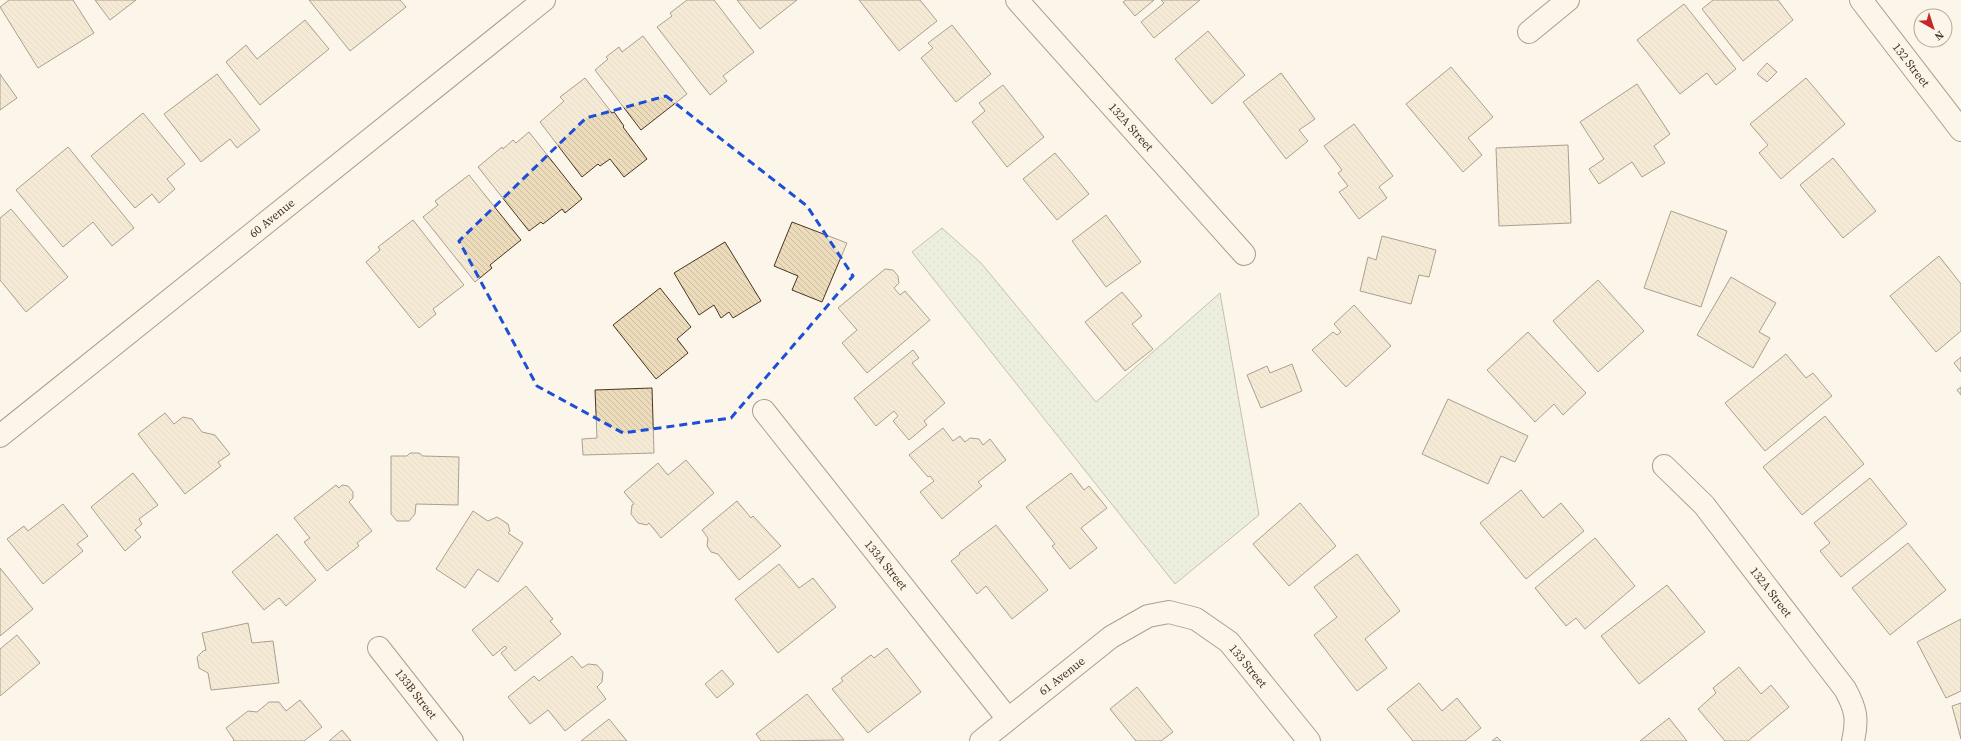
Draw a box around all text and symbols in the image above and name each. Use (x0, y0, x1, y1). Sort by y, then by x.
north arrow (1913, 8, 1953, 48)
text: N (1931, 27, 1947, 44)
street label: 132 Street (1889, 40, 1933, 90)
street label: 132A Street (1105, 99, 1157, 155)
street label: 60 Avenue (246, 195, 298, 241)
street label: 133A Street (861, 537, 911, 593)
street label: 132A Street (1746, 564, 1796, 621)
street label: 133 Street (1225, 641, 1271, 691)
street label: 61 Avenue (1036, 653, 1088, 699)
street label: 133B Street (391, 666, 441, 722)

